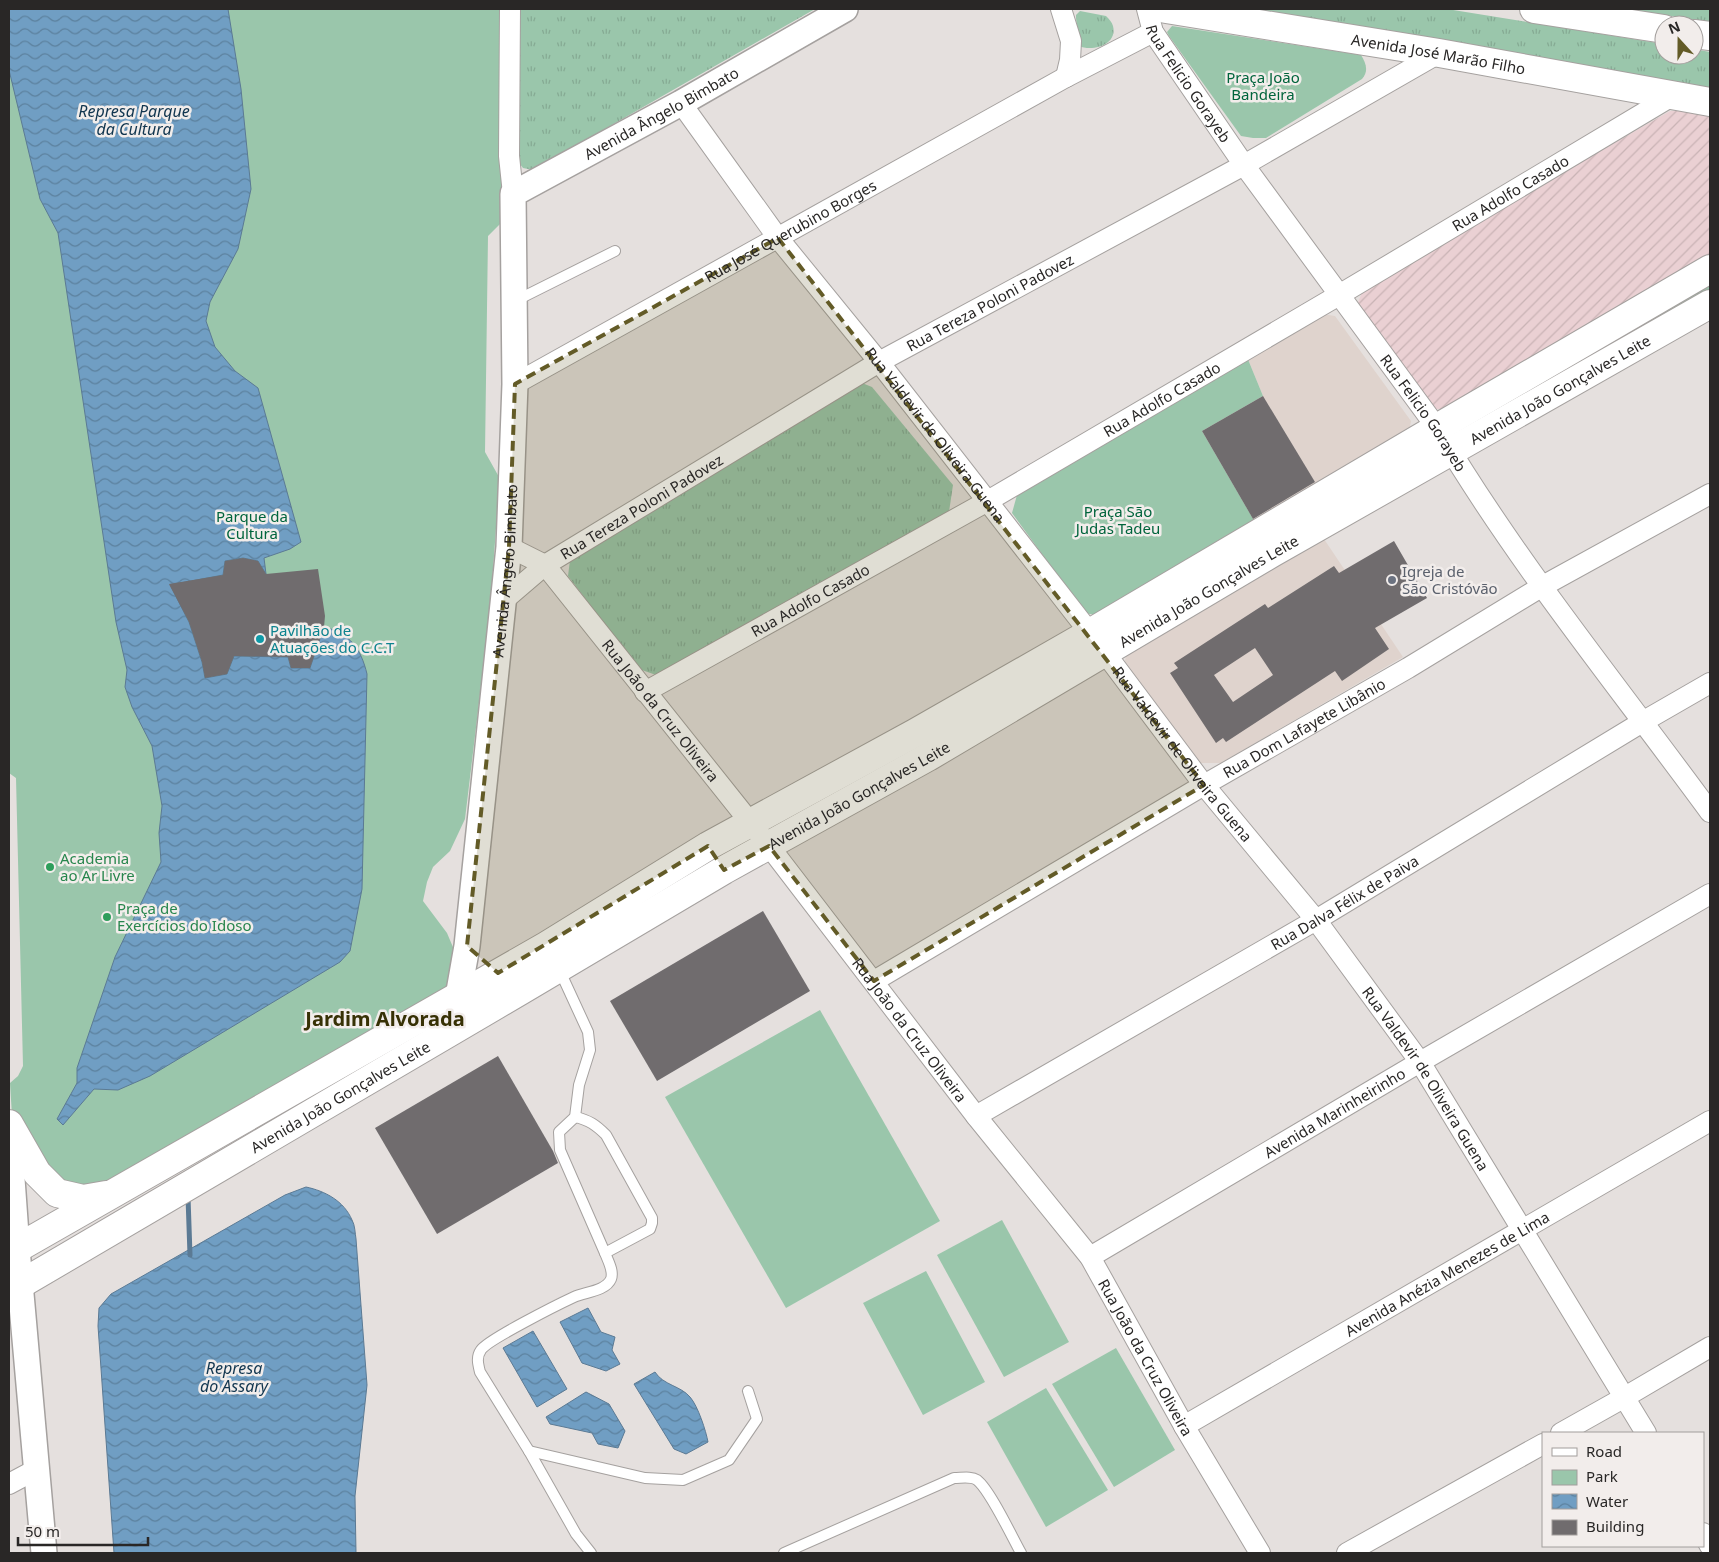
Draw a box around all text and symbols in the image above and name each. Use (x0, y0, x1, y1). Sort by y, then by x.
north arrow (1654, 15, 1704, 65)
text: N (1665, 16, 1683, 38)
street label: Rua Felicio Gorayeb (1142, 23, 1236, 146)
street label: Avenida José Marão Filho (1350, 29, 1527, 78)
street label: Avenida Ângelo Bimbato (580, 62, 742, 164)
park label: Praça João Bandeira (1226, 67, 1300, 104)
water label: Represa Parque da Cultura (78, 100, 190, 140)
street label: Rua Adolfo Casado (1448, 150, 1572, 235)
street label: Rua José Querubino Borges (701, 175, 880, 287)
street label: Rua Tereza Poloni Padovez (903, 249, 1077, 355)
street label: Avenida João Gonçalves Leite (1466, 330, 1654, 449)
street label: Rua Valdevir de Oliveira Guena (861, 343, 1010, 526)
street label: Rua Felicio Gorayeb (1376, 350, 1471, 475)
street label: Rua Adolfo Casado (1099, 357, 1224, 441)
street label: Rua Tereza Poloni Padovez (556, 449, 726, 564)
street label: Avenida Ângelo Bimbato (487, 484, 521, 658)
park label: Praça São Judas Tadeu (1074, 501, 1160, 538)
park label: Parque da Cultura (216, 506, 288, 543)
street label: Avenida João Gonçalves Leite (1115, 530, 1302, 652)
street label: Rua Adolfo Casado (747, 559, 873, 641)
place label: Igreja de São Cristóvão (1402, 561, 1498, 598)
marker: Igreja de São Cristóvão (1386, 574, 1398, 586)
place label: Pavilhão de Atuações do C.C.T (270, 620, 395, 657)
marker: Pavilhão de Atuações do C.C.T (254, 633, 266, 645)
street label: Rua João da Cruz Oliveira (598, 635, 724, 786)
street label: Rua Valdevir de Oliveira Guena (1108, 662, 1257, 846)
street label: Rua Dom Lafayete Libânio (1219, 673, 1389, 782)
street label: Avenida João Gonçalves Leite (764, 736, 953, 854)
place label: Academia ao Ar Livre (60, 848, 135, 885)
street label: Rua Dalva Félix de Paiva (1267, 850, 1422, 954)
marker: Academia ao Ar Livre (44, 861, 56, 873)
place label: Praça de Exercícios do Idoso (117, 898, 251, 935)
marker: Praça de Exercícios do Idoso (101, 911, 113, 923)
street label: Rua João da Cruz Oliveira (848, 953, 972, 1106)
street label: Rua Valdevir de Oliveira Guena (1358, 982, 1494, 1174)
district label: Jardim Alvorada (303, 1005, 465, 1032)
street label: Avenida João Gonçalves Leite (247, 1036, 434, 1157)
street label: Avenida Marinheirinho (1260, 1063, 1409, 1162)
street label: Avenida Anézia Menezes de Lima (1341, 1206, 1553, 1341)
street label: Rua João da Cruz Oliveira (1094, 1275, 1198, 1440)
water label: Represa do Assary (200, 1357, 270, 1397)
legend (1542, 1432, 1704, 1547)
text: Road (1586, 1441, 1622, 1461)
text: Park (1586, 1466, 1618, 1486)
text: Water (1586, 1491, 1628, 1511)
scale bar (18, 1514, 148, 1546)
text: Building (1586, 1516, 1644, 1536)
text: 50 m (25, 1521, 60, 1541)

